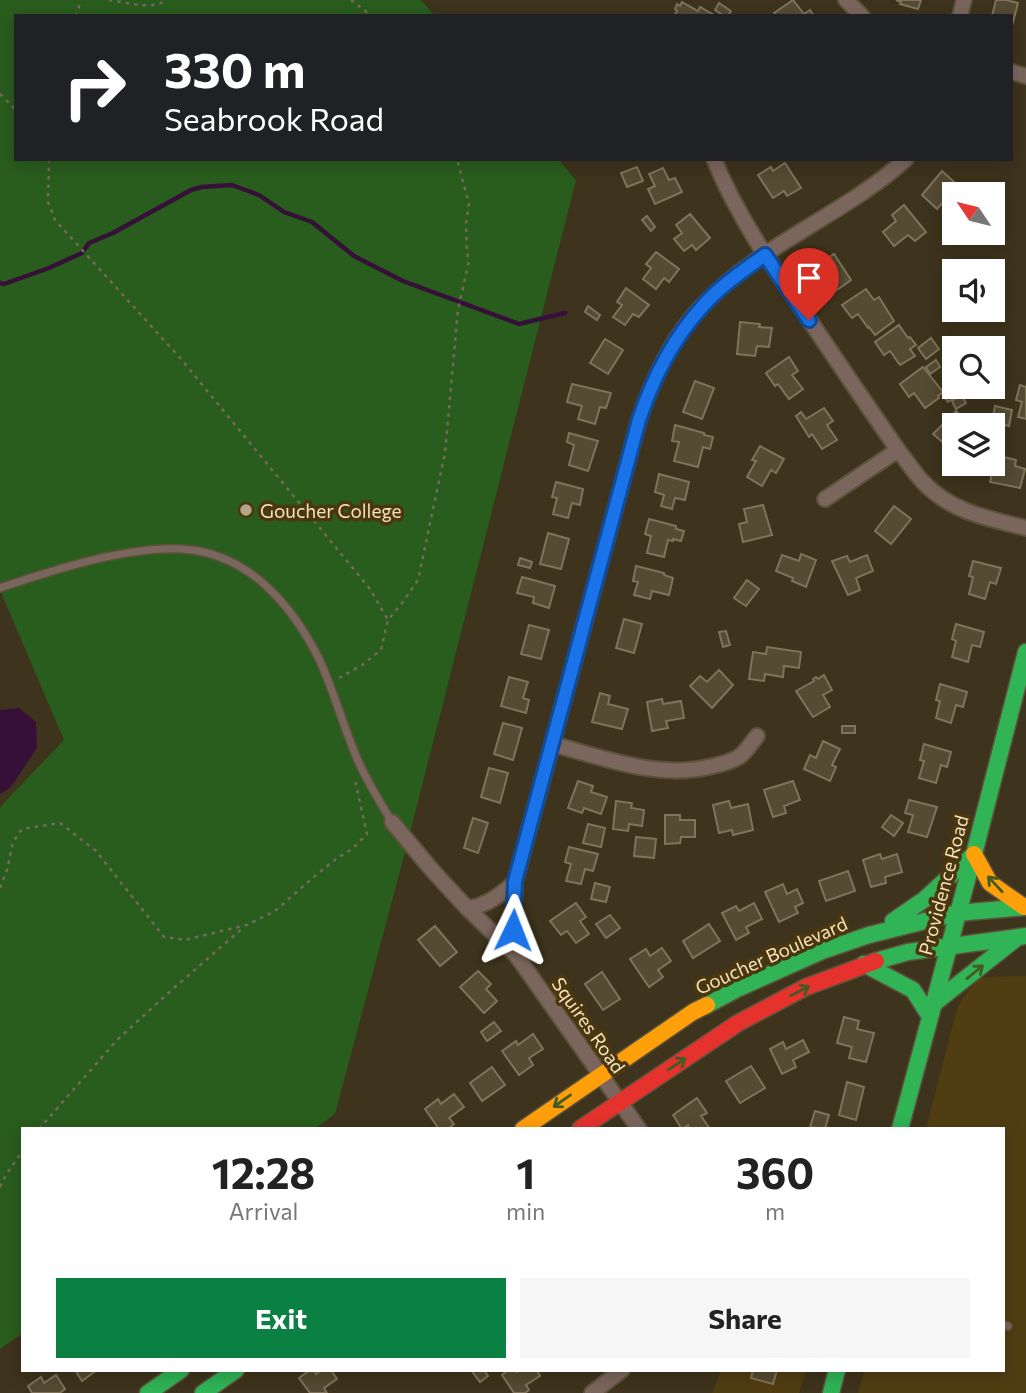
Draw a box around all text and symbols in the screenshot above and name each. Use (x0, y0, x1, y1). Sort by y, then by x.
text: 330 m (164, 38, 305, 98)
icon: right (49, 42, 140, 133)
text: Seabrook Road (164, 98, 384, 138)
north arrow (942, 182, 1004, 245)
map controls (942, 182, 1005, 476)
pin (779, 248, 839, 320)
icon: arrive (790, 259, 828, 297)
button: sound (942, 259, 1005, 322)
button: search (942, 336, 1005, 399)
button: layers (942, 413, 1005, 476)
place label: Goucher College (260, 499, 402, 522)
marker: Goucher College (238, 502, 254, 518)
street label: Providence Road (913, 812, 973, 958)
one-way arrow (986, 876, 1003, 893)
position arrow (476, 893, 550, 967)
street label: Goucher Boulevard (691, 911, 851, 999)
one-way arrow (966, 964, 984, 979)
street label: Squires Road (548, 973, 630, 1077)
one-way arrow (789, 983, 810, 997)
one-way arrow (667, 1056, 686, 1071)
one-way arrow (553, 1094, 572, 1109)
text: 12:28 (212, 1146, 315, 1198)
text: 1 (516, 1146, 535, 1198)
text: 360 (736, 1146, 814, 1198)
text: Arrival (229, 1197, 298, 1225)
text: min (506, 1197, 545, 1225)
text: m (765, 1197, 785, 1225)
button: Exit (56, 1278, 506, 1358)
button: Share (520, 1278, 970, 1358)

